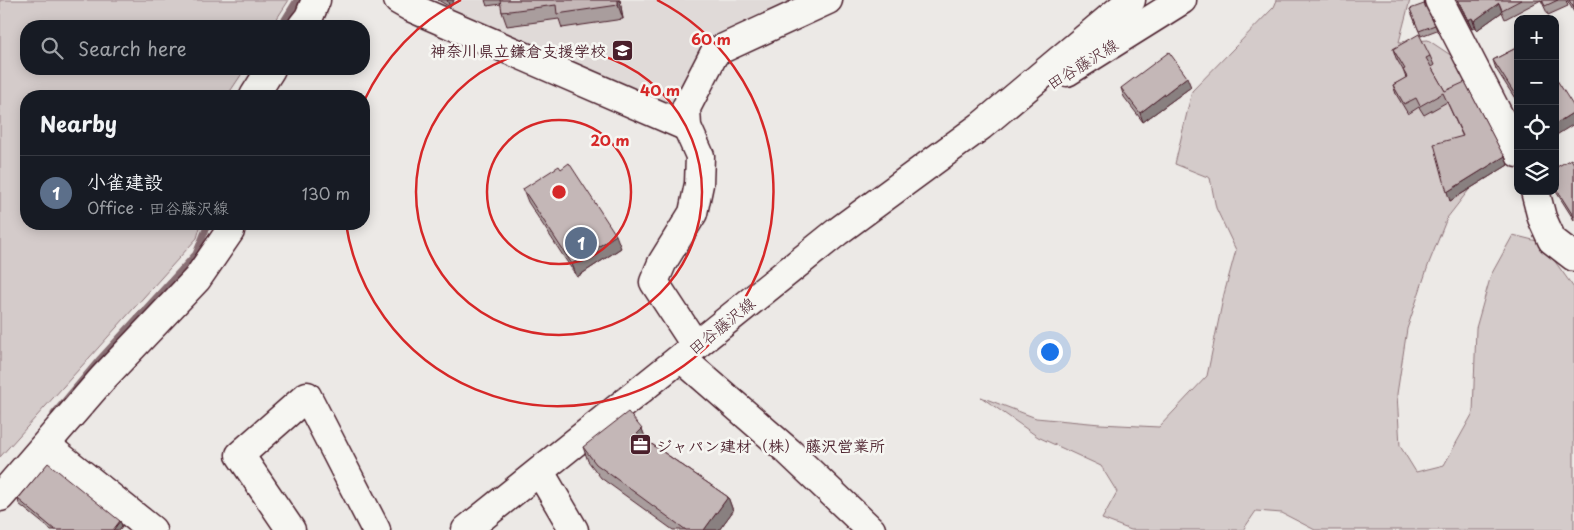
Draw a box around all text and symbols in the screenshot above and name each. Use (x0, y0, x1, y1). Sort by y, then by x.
map controls (1514, 15, 1559, 195)
button: + (1514, 15, 1559, 60)
search box (20, 20, 370, 75)
text: 60 m (691, 27, 731, 50)
street label: 田谷藤沢線 (1042, 32, 1122, 94)
icon: search (38, 34, 66, 62)
text: Search here (78, 34, 187, 62)
place label: 神奈川県立鎌倉支援学校 (430, 38, 606, 62)
school or university icon: 神奈川県立鎌倉支援学校 (610, 38, 634, 62)
button: − (1514, 60, 1559, 105)
text: 40 m (640, 78, 680, 101)
button: locate (1514, 105, 1559, 150)
text: Nearby (40, 107, 117, 139)
text: 20 m (591, 128, 629, 151)
button: layers (1514, 150, 1559, 195)
text: 小雀建設 (87, 167, 163, 195)
text: 1 (52, 181, 60, 205)
text: 130 m (302, 181, 350, 205)
centre of rings (550, 183, 568, 201)
text: Office · 田谷藤沢線 (87, 195, 229, 219)
pin: 1 (565, 224, 597, 262)
street label: 田谷藤沢線 (682, 290, 760, 360)
your location (1037, 339, 1063, 365)
office icon: ジャパン建材（株） 藤沢営業所 (628, 433, 652, 457)
place label: ジャパン建材（株） 藤沢営業所 (656, 433, 885, 457)

